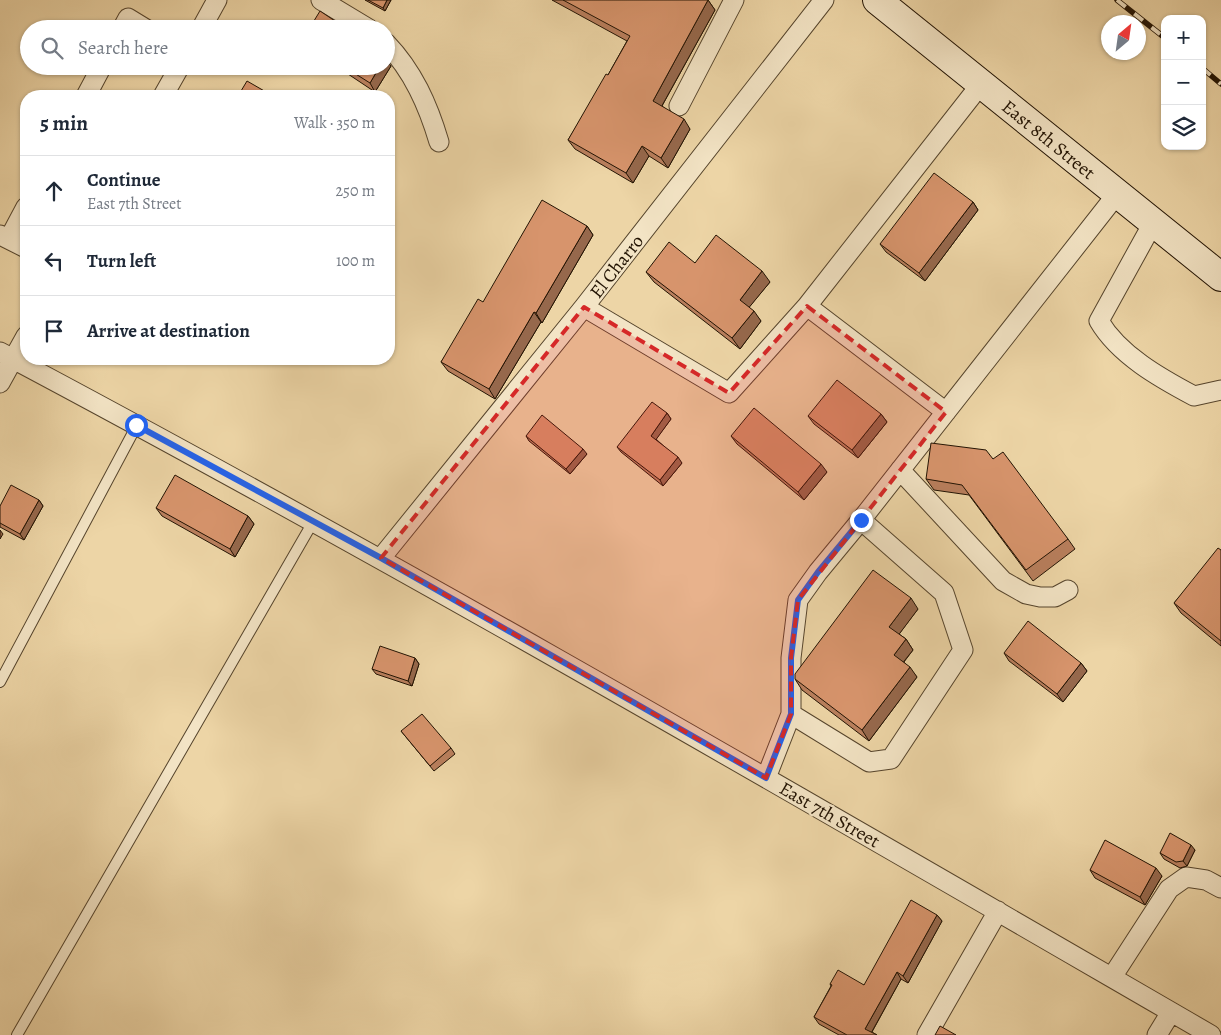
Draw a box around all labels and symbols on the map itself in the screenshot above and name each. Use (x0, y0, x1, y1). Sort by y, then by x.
north arrow (1101, 15, 1146, 60)
street label: East 8th Street (996, 94, 1101, 186)
street label: El Charro (584, 229, 650, 304)
route start (125, 414, 148, 437)
route end (850, 509, 873, 532)
street label: East 7th Street (774, 776, 885, 854)

